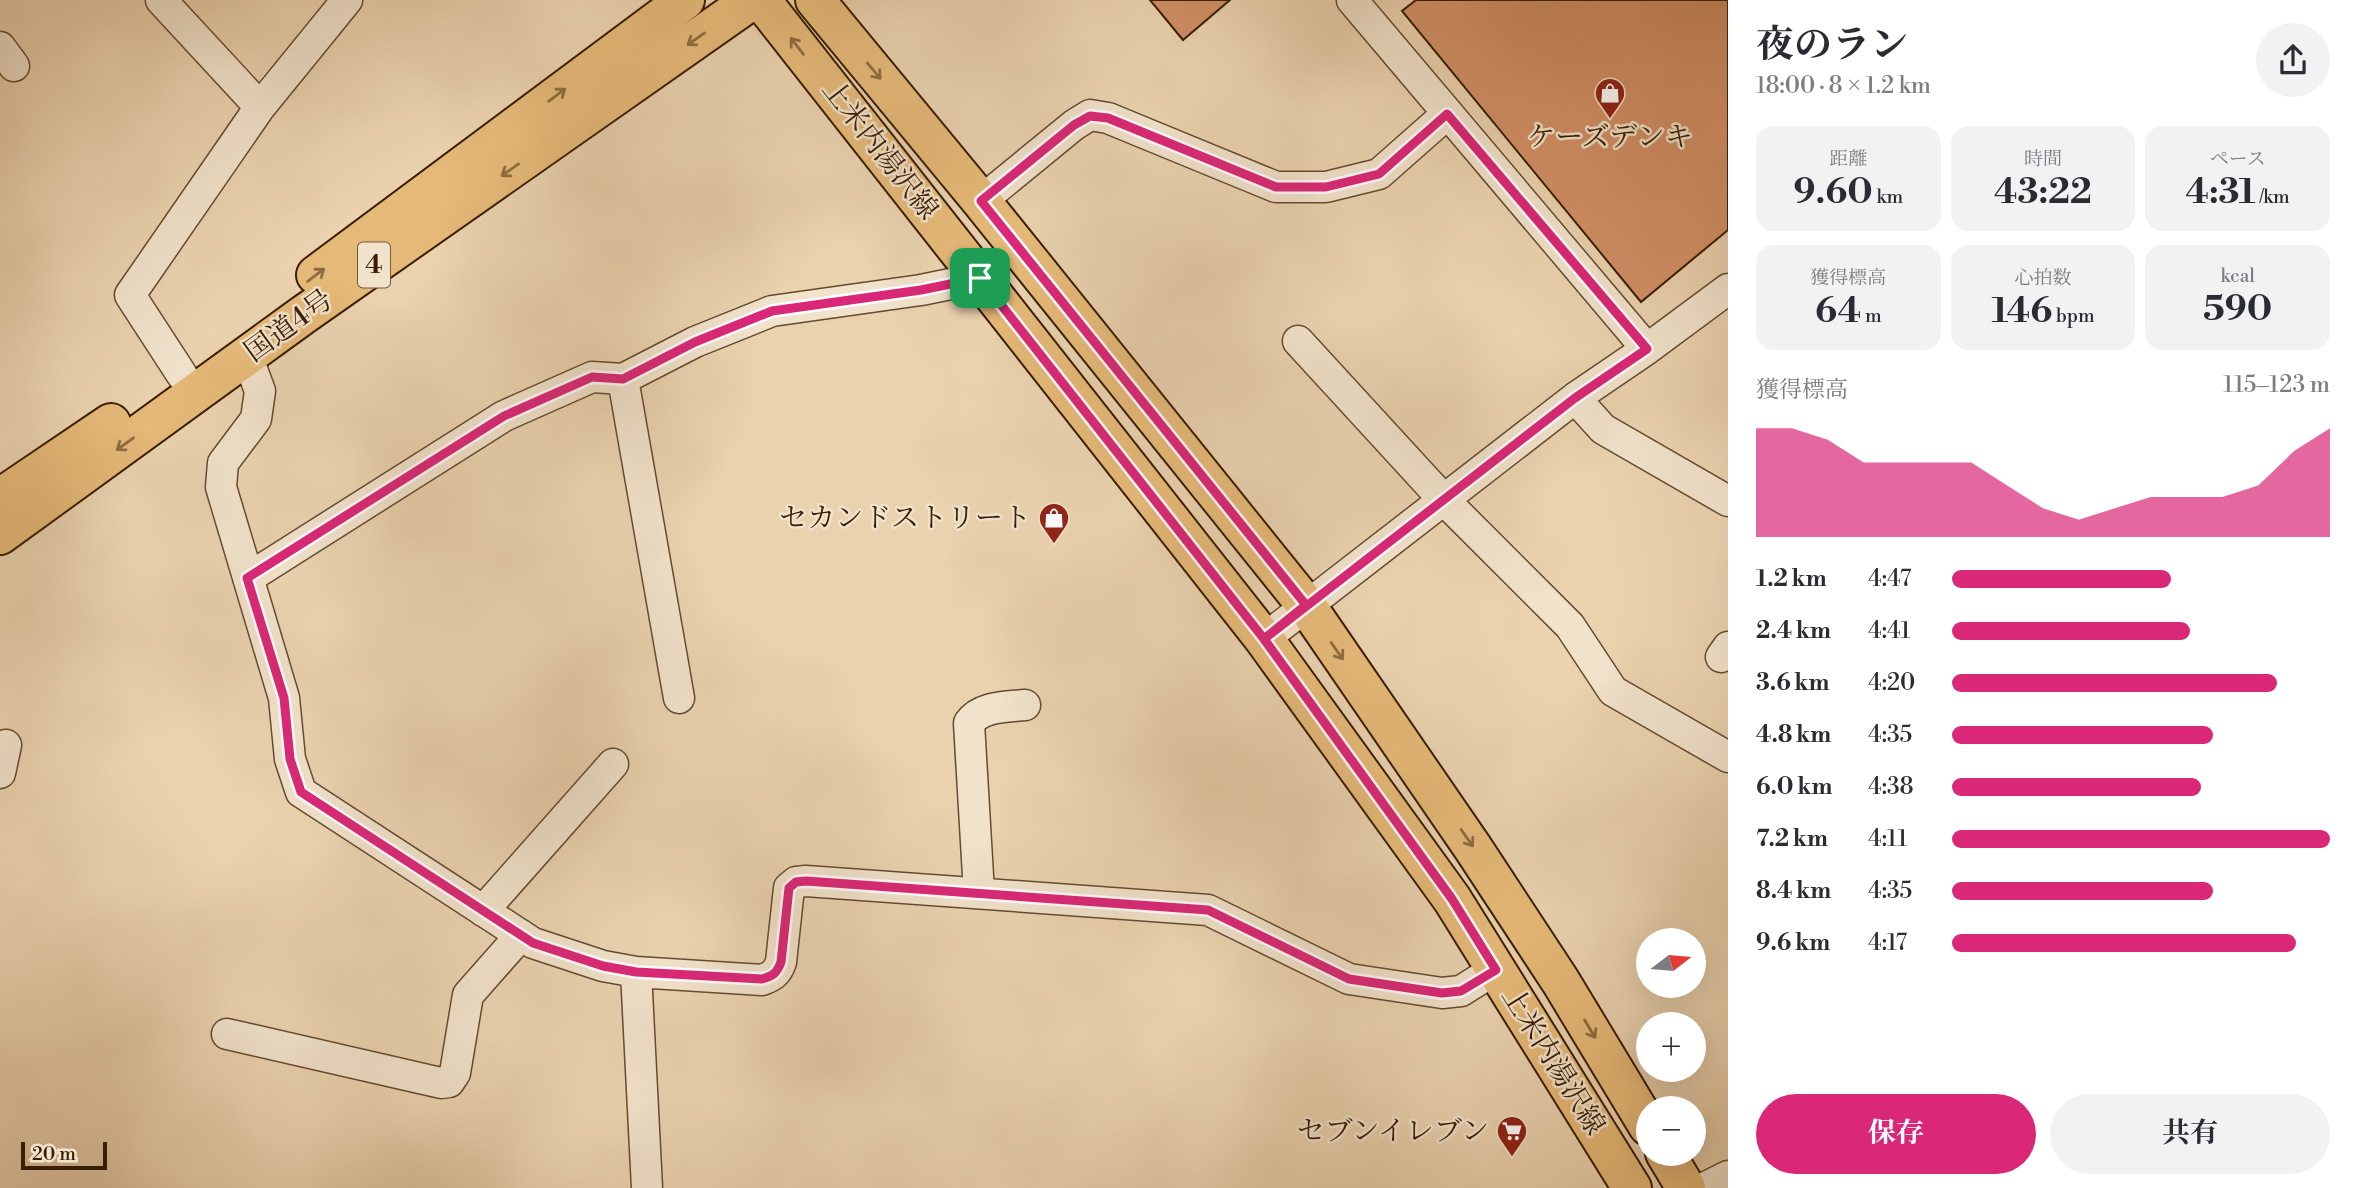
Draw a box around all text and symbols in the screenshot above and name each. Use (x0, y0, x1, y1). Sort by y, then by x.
text: 夜のラン (1756, 22, 1908, 69)
button: share (2256, 23, 2330, 97)
one-way arrow (687, 32, 706, 46)
one-way arrow (790, 37, 805, 56)
one-way arrow (866, 62, 882, 80)
text: 18:00 · 8 × 1.2 km (1756, 72, 1931, 100)
street label: 上米内湯沢線 (814, 73, 946, 227)
shop icon: ケーズデンキ (1593, 76, 1627, 120)
one-way arrow (547, 88, 566, 103)
place label: ケーズデンキ (1527, 120, 1693, 155)
text: 距離 (1829, 147, 1867, 171)
text: 時間 (2024, 147, 2062, 171)
text: ペース (2210, 147, 2266, 171)
one-way arrow (501, 163, 520, 177)
text: 9.60 (1794, 171, 1873, 214)
text: 43:22 (1994, 171, 2092, 214)
text: 4:31 (2186, 171, 2256, 214)
text: km (1873, 185, 1903, 209)
text: /km (2256, 185, 2290, 209)
road number: 4 (358, 242, 390, 288)
pin (950, 248, 1010, 308)
icon: arrive (961, 259, 999, 297)
text: kcal (2220, 264, 2255, 288)
text: 獲得標高 (1810, 266, 1886, 290)
text: 心拍数 (2014, 266, 2072, 290)
one-way arrow (306, 268, 325, 283)
street label: 国道4号 (238, 282, 340, 370)
text: 590 (2203, 288, 2272, 331)
text: 64 (1815, 290, 1861, 333)
text: 146 (1991, 290, 2052, 333)
text: m (1861, 304, 1882, 328)
text: bpm (2052, 304, 2095, 328)
text: 115–123 m (2223, 371, 2330, 399)
text: 獲得標高 (1756, 376, 1848, 404)
one-way arrow (116, 437, 135, 451)
place label: セカンドストリート (779, 501, 1031, 536)
shop icon: セカンドストリート (1037, 501, 1071, 545)
text: 1.2 km (1756, 565, 1827, 593)
text: 4:47 (1868, 565, 1911, 593)
text: 2.4 km (1756, 617, 1831, 645)
text: 4:41 (1868, 617, 1910, 645)
one-way arrow (1330, 641, 1344, 660)
text: 3.6 km (1756, 669, 1829, 697)
text: 4:20 (1868, 669, 1915, 697)
text: 4.8 km (1756, 721, 1831, 749)
text: 4:35 (1868, 721, 1912, 749)
text: 6.0 km (1756, 773, 1832, 801)
text: 4:38 (1868, 773, 1914, 801)
text: 7.2 km (1756, 825, 1828, 853)
text: 4:11 (1868, 825, 1907, 853)
one-way arrow (1460, 828, 1474, 847)
text: 8.4 km (1756, 877, 1831, 905)
text: 4:35 (1868, 877, 1912, 905)
north arrow (1636, 928, 1706, 998)
map controls (1636, 928, 1706, 1166)
text: 9.6 km (1756, 929, 1830, 957)
text: 4:17 (1868, 929, 1907, 957)
street label: 上米内湯沢線 (1494, 980, 1612, 1142)
button: + (1636, 1012, 1706, 1082)
one-way arrow (1583, 1019, 1597, 1039)
button: 保存 (1756, 1094, 2036, 1174)
button: 共有 (2050, 1094, 2330, 1174)
button: − (1636, 1096, 1706, 1166)
place label: セブンイレブン (1297, 1114, 1489, 1149)
supermarket icon: セブンイレブン (1495, 1114, 1529, 1158)
scale bar (21, 1139, 107, 1171)
text: 20 m (32, 1142, 76, 1166)

